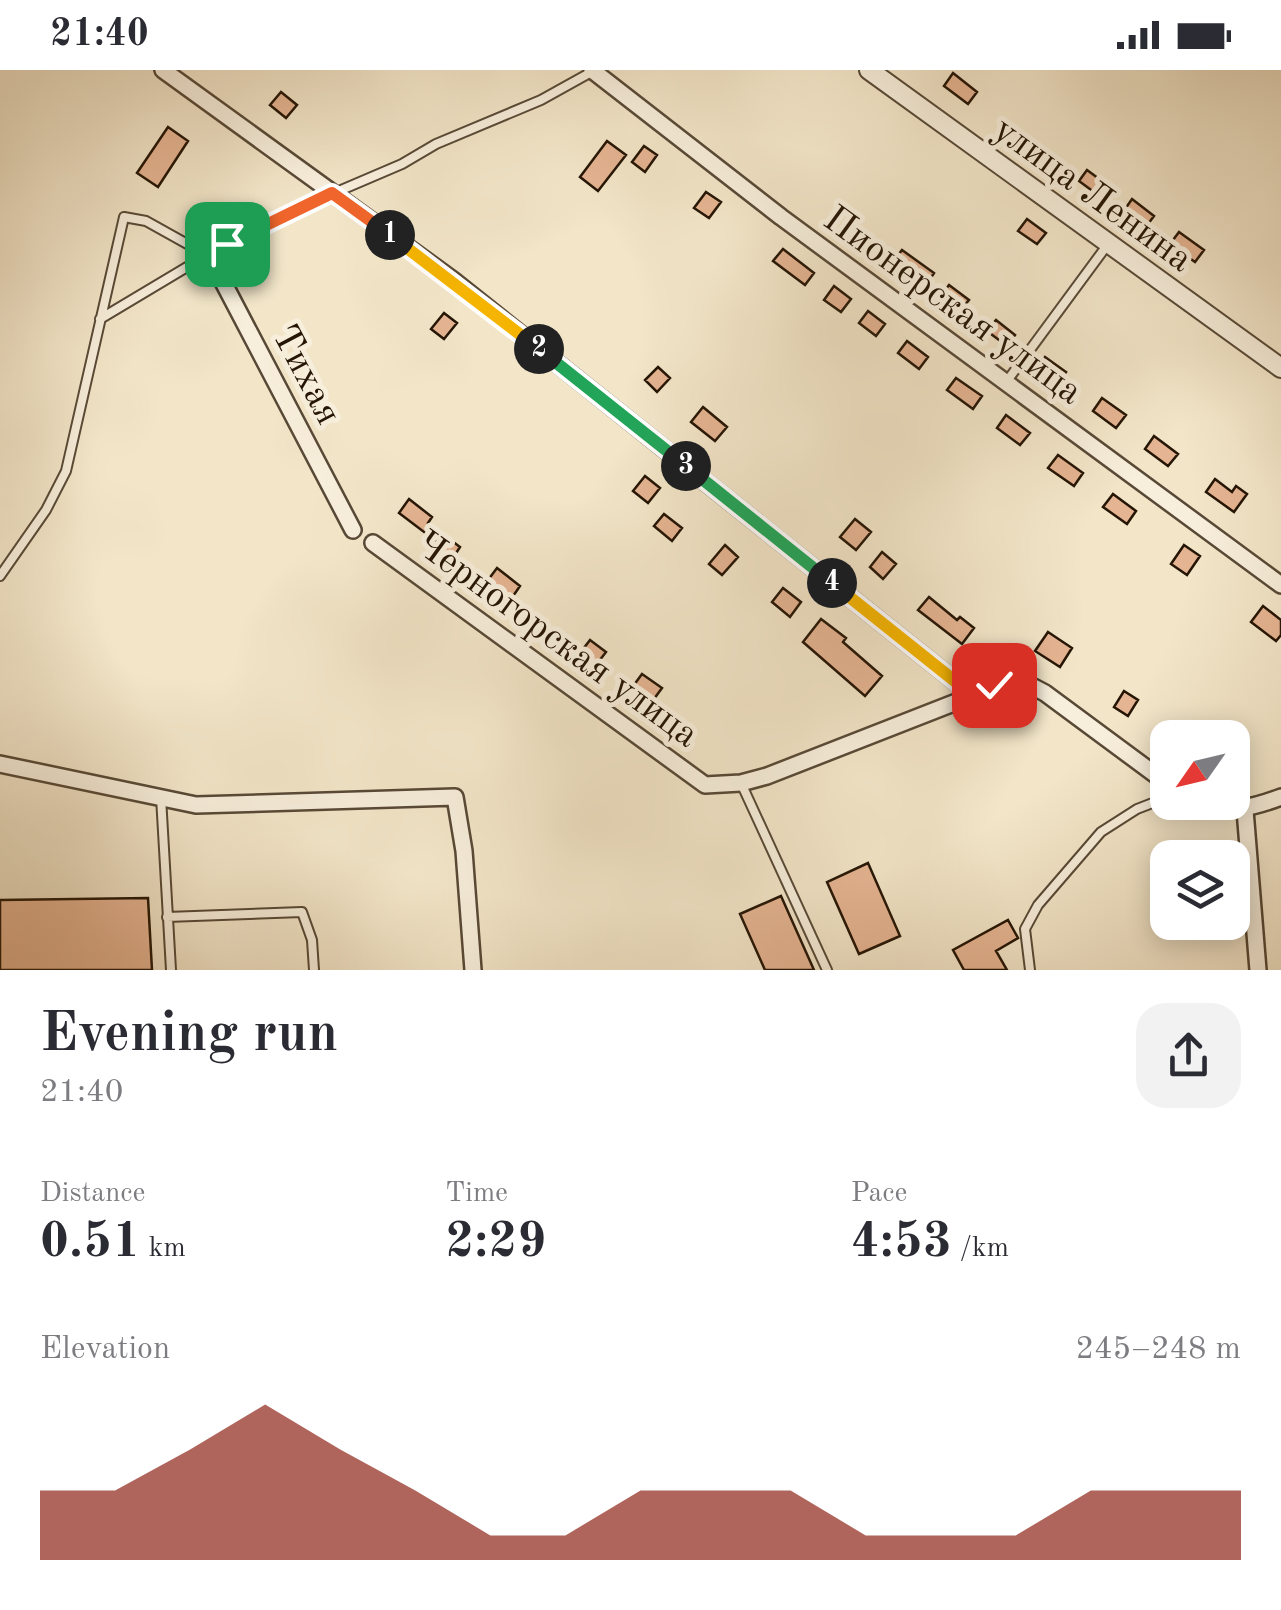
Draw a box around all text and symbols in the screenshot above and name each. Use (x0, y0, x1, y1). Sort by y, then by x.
text: 21:40 (50, 16, 149, 54)
street label: улица Ленина (986, 111, 1199, 280)
street label: Пионерская улица (816, 200, 1089, 413)
pin (185, 202, 270, 287)
pin: 1 (365, 210, 415, 260)
icon: arrive (200, 217, 255, 272)
text: 1 (382, 221, 398, 249)
street label: Тихая (264, 320, 347, 431)
pin: 2 (514, 324, 564, 374)
text: 2 (531, 335, 547, 363)
pin: 3 (661, 441, 711, 491)
text: 3 (678, 452, 694, 480)
street label: Черногорская улица (408, 525, 705, 756)
pin: 4 (807, 558, 857, 608)
text: 4 (824, 569, 840, 597)
pin (952, 643, 1037, 728)
icon: check (967, 658, 1022, 713)
north arrow (1150, 720, 1250, 820)
map controls (1150, 720, 1250, 940)
button: layers (1150, 840, 1250, 940)
button: share (1136, 1003, 1241, 1108)
text: Evening run (40, 1008, 338, 1063)
text: 21:40 (40, 1077, 123, 1109)
text: Distance (40, 1180, 145, 1208)
text: Time (445, 1180, 508, 1208)
text: Pace (851, 1180, 907, 1208)
text: 0.51 (40, 1218, 141, 1268)
text: 2:29 (445, 1218, 546, 1268)
text: 4:53 (851, 1218, 952, 1268)
text: km (141, 1235, 186, 1263)
text: /km (952, 1235, 1009, 1263)
text: Elevation (40, 1334, 170, 1366)
text: 245–248 m (1075, 1334, 1241, 1366)

